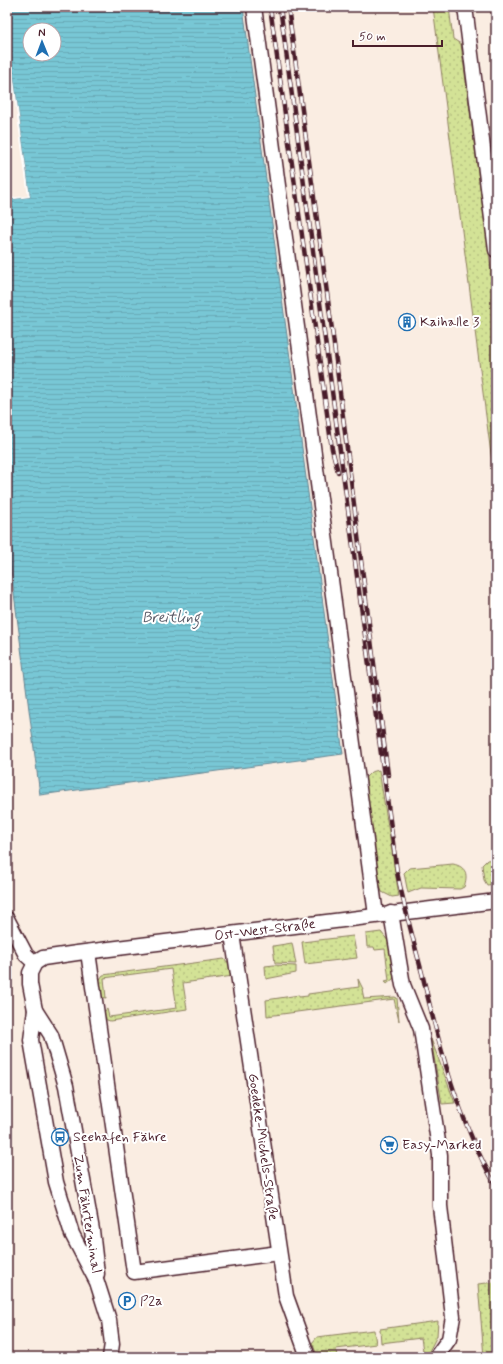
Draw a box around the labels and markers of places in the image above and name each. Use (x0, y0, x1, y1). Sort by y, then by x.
building icon: Kaihalle 3 (397, 312, 417, 332)
place label: Kaihalle 3 (420, 313, 479, 331)
bus stop icon: Seehafen Fähre (50, 1127, 70, 1147)
place label: Seehafen Fähre (73, 1128, 167, 1146)
supermarket icon: Easy-Marked (379, 1135, 399, 1155)
place label: Easy-Marked (402, 1136, 482, 1154)
parking icon: P2a (117, 1291, 137, 1311)
place label: P2a (140, 1292, 162, 1310)

